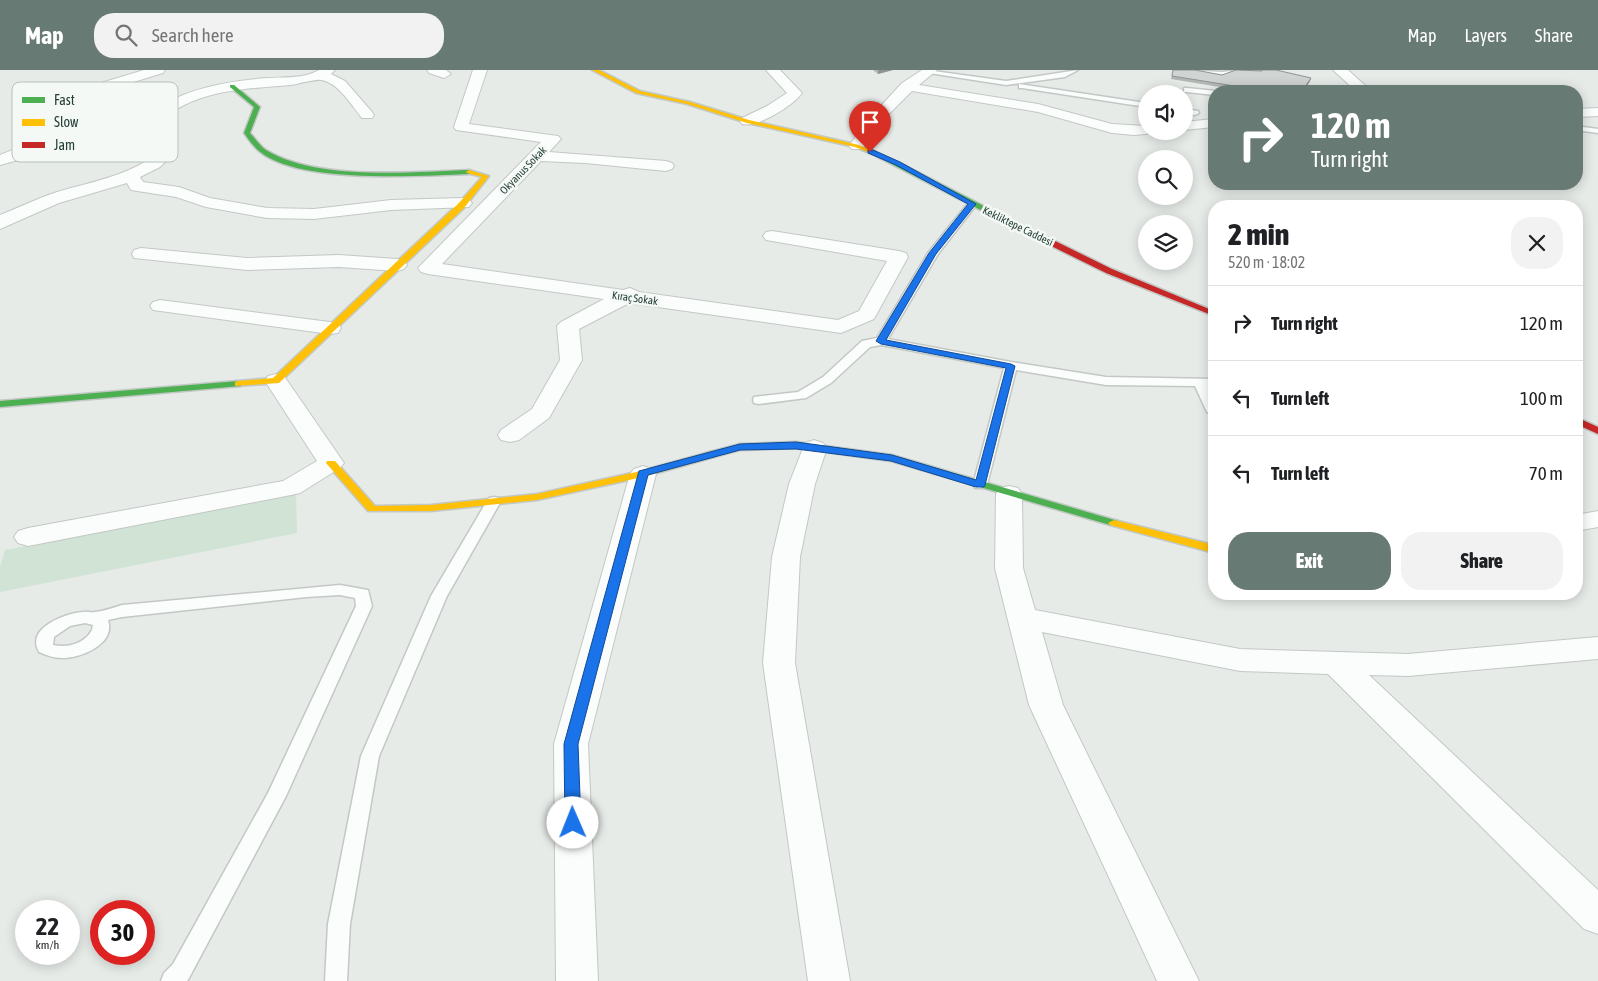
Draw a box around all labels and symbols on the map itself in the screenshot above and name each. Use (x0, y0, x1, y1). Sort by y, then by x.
legend (12, 82, 178, 162)
text: Fast (54, 92, 75, 108)
pin (849, 101, 891, 152)
text: Slow (54, 114, 79, 130)
text: Jam (54, 137, 75, 153)
street label: Okyanus Sokak (497, 144, 549, 196)
street label: Kekliktepe Caddesi (981, 204, 1055, 248)
street label: Kıraç Sokak (611, 289, 659, 307)
position arrow (546, 796, 598, 848)
speed limit sign: 30 (90, 900, 155, 965)

